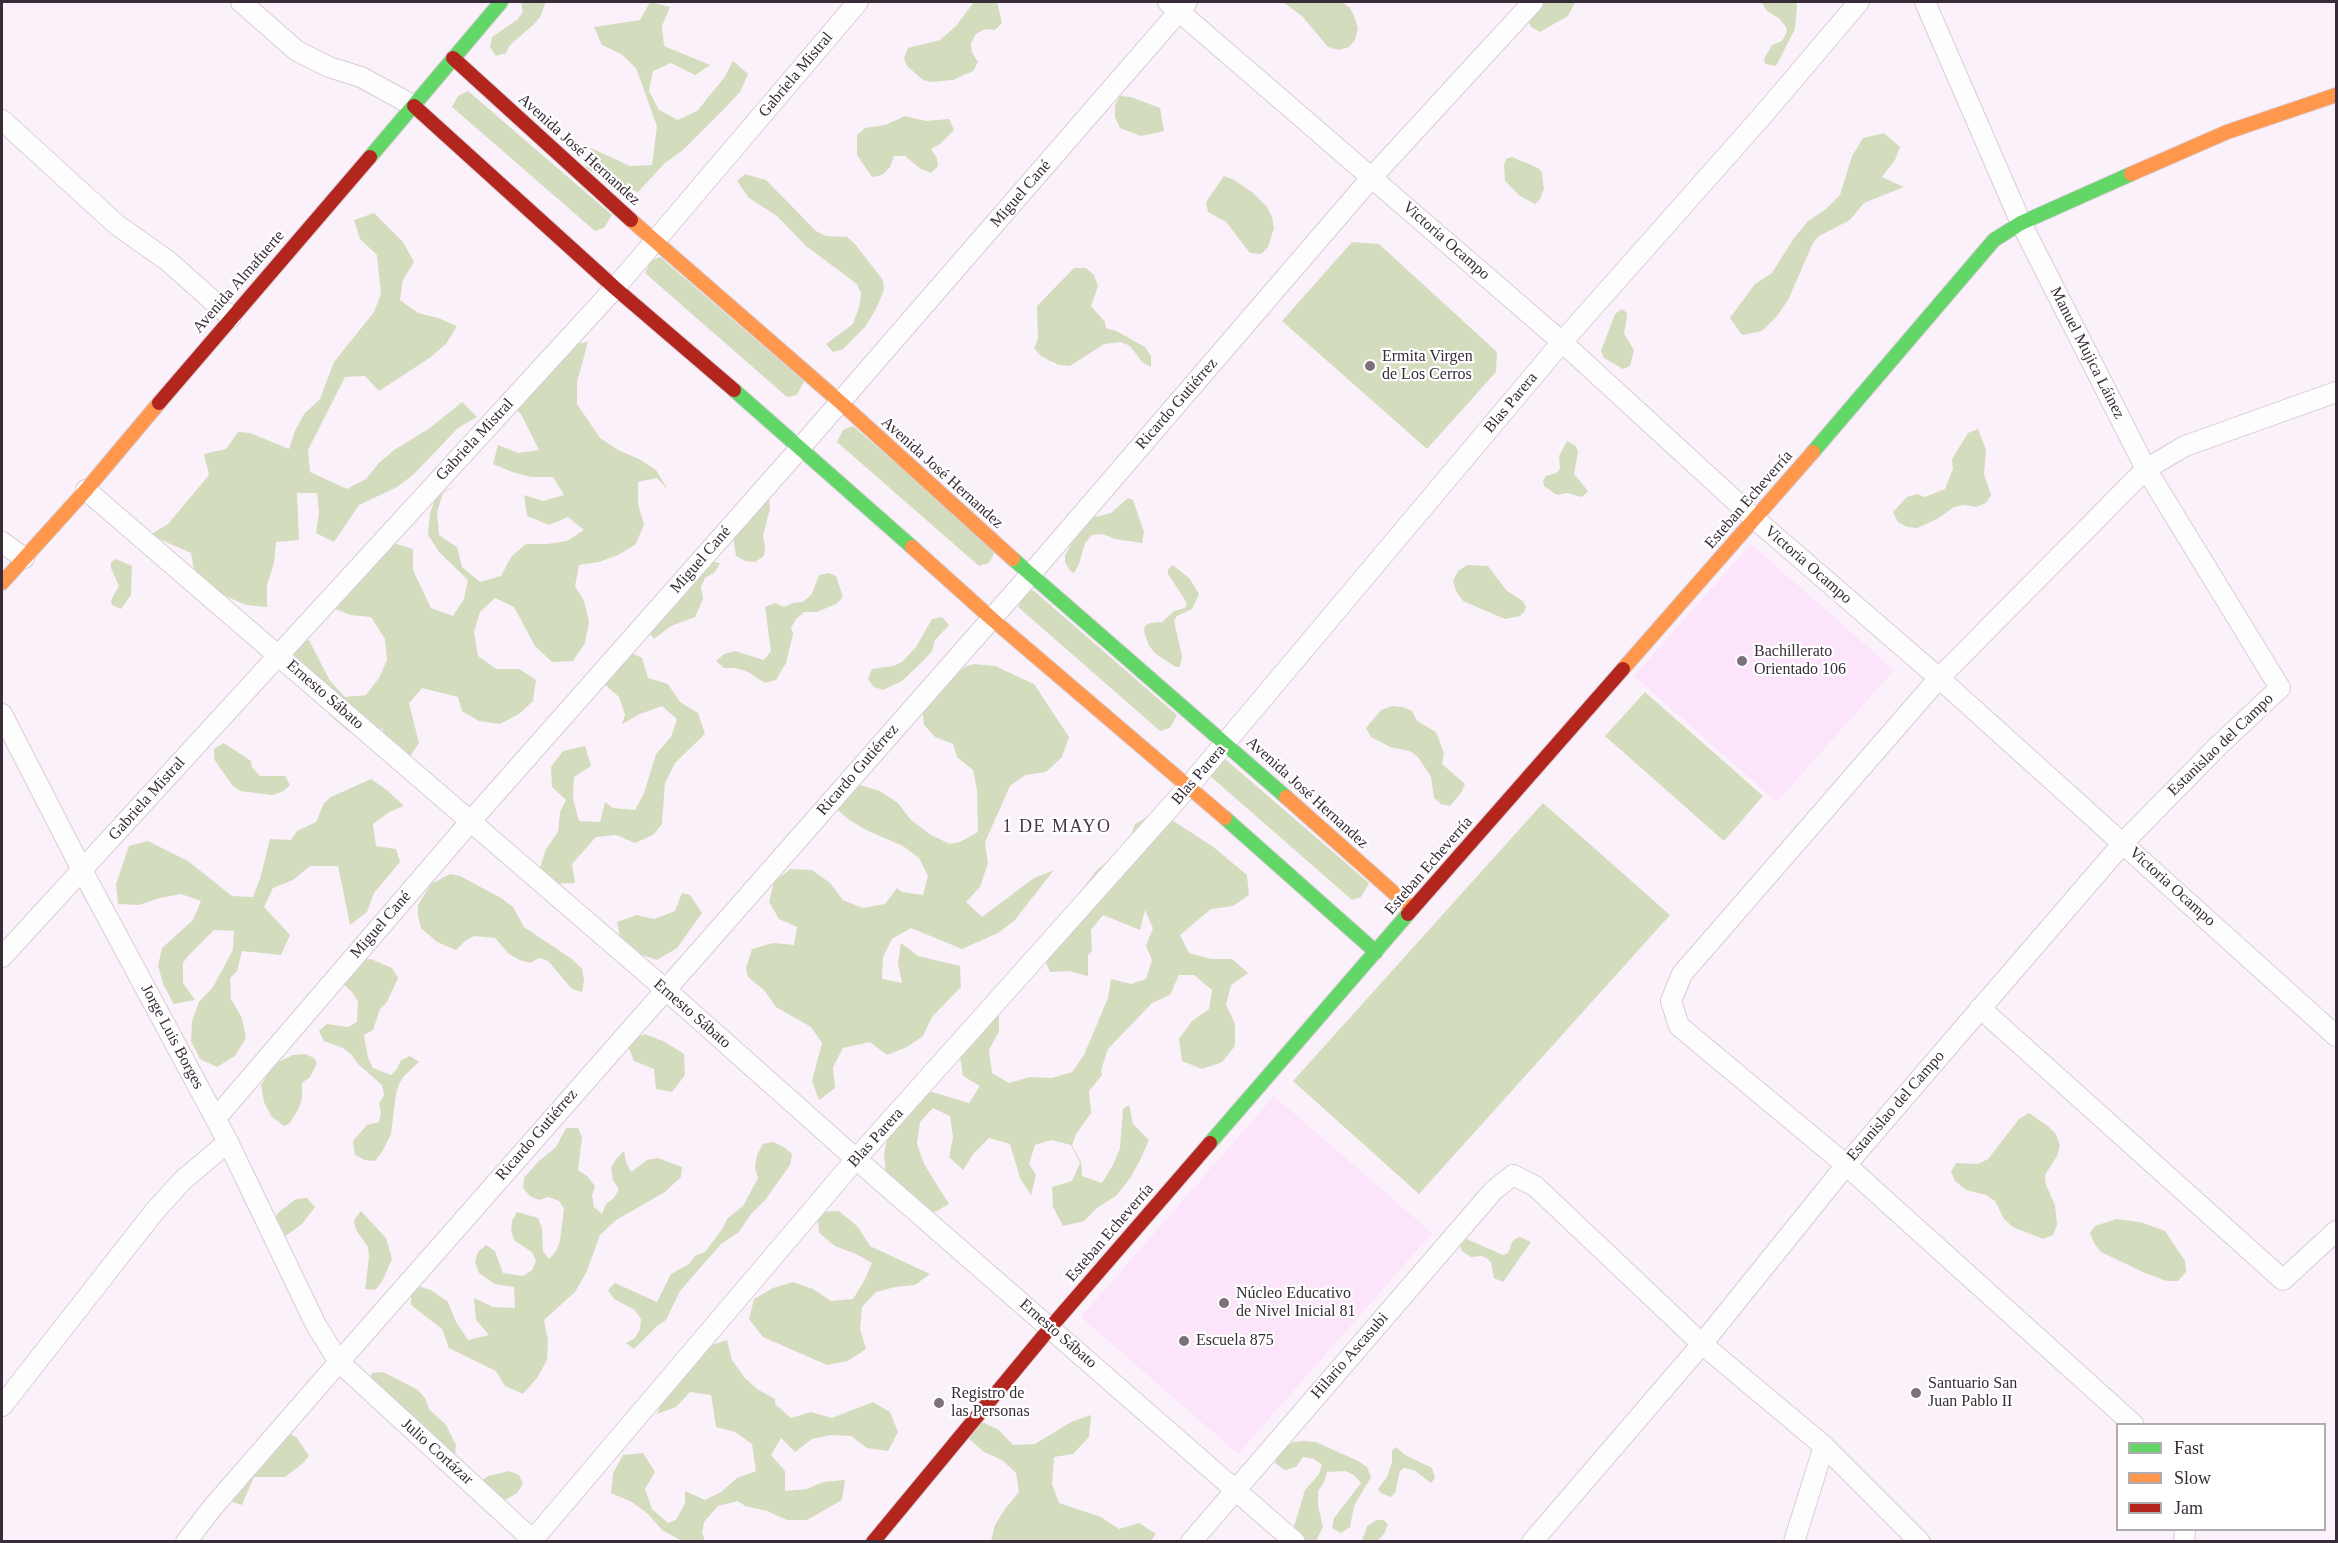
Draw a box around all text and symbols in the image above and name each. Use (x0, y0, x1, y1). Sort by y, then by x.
street label: Gabriela Mistral (755, 28, 837, 122)
street label: Avenida José Hernandez (514, 90, 644, 210)
street label: Miguel Cané (986, 156, 1056, 232)
street label: Victoria Ocampo (1398, 198, 1494, 284)
street label: Avenida Almafuerte (189, 227, 289, 337)
street label: Manuel Mujica Láinez (2045, 284, 2129, 422)
place label: Ermita Virgen de Los Cerros (1382, 347, 1473, 385)
street label: Ricardo Gutiérrez (1132, 354, 1222, 454)
marker: Ermita Virgen de Los Cerros (1363, 359, 1377, 373)
street label: Blas Parera (1480, 369, 1542, 437)
street label: Gabriela Mistral (432, 395, 518, 485)
street label: Avenida José Hernandez (877, 413, 1007, 533)
street label: Esteban Echeverría (1701, 447, 1797, 553)
street label: Miguel Cané (666, 522, 736, 598)
street label: Victoria Ocampo (1760, 522, 1856, 608)
place label: Bachillerato Orientado 106 (1754, 642, 1846, 680)
marker: Bachillerato Orientado 106 (1735, 654, 1749, 668)
street label: Ernesto Sábato (282, 656, 368, 734)
street label: Estanislao del Campo (2164, 690, 2278, 800)
street label: Ricardo Gutiérrez (813, 720, 903, 820)
street label: Avenida José Hernandez (1242, 733, 1372, 853)
street label: Blas Parera (1168, 741, 1230, 809)
street label: Gabriela Mistral (105, 753, 189, 845)
street label: Esteban Echeverría (1381, 813, 1477, 919)
district label: 1 DE MAYO (1003, 816, 1111, 838)
street label: Victoria Ocampo (2125, 843, 2219, 931)
street label: Miguel Cané (346, 887, 416, 963)
street label: Ernesto Sábato (649, 975, 735, 1053)
street label: Jorge Luis Borges (136, 981, 208, 1093)
street label: Estanislao del Campo (1843, 1047, 1949, 1165)
street label: Ricardo Gutiérrez (492, 1085, 582, 1185)
street label: Blas Parera (844, 1104, 908, 1172)
street label: Esteban Echeverría (1062, 1180, 1158, 1286)
place label: Núcleo Educativo de Nivel Inicial 81 (1236, 1284, 1356, 1322)
street label: Ernesto Sábato (1015, 1295, 1101, 1373)
marker: Núcleo Educativo de Nivel Inicial 81 (1217, 1296, 1231, 1310)
street label: Hilario Ascasubi (1307, 1309, 1393, 1403)
place label: Escuela 875 (1196, 1331, 1274, 1351)
marker: Escuela 875 (1177, 1334, 1191, 1348)
place label: Santuario San Juan Pablo II (1928, 1374, 2017, 1412)
place label: Registro de las Personas (951, 1384, 1030, 1422)
marker: Santuario San Juan Pablo II (1909, 1386, 1923, 1400)
marker: Registro de las Personas (932, 1396, 946, 1410)
street label: Julio Cortázar (397, 1415, 477, 1489)
legend (2116, 1423, 2326, 1531)
text: Fast (2174, 1438, 2204, 1458)
text: Slow (2174, 1468, 2211, 1488)
text: Jam (2174, 1498, 2203, 1518)

